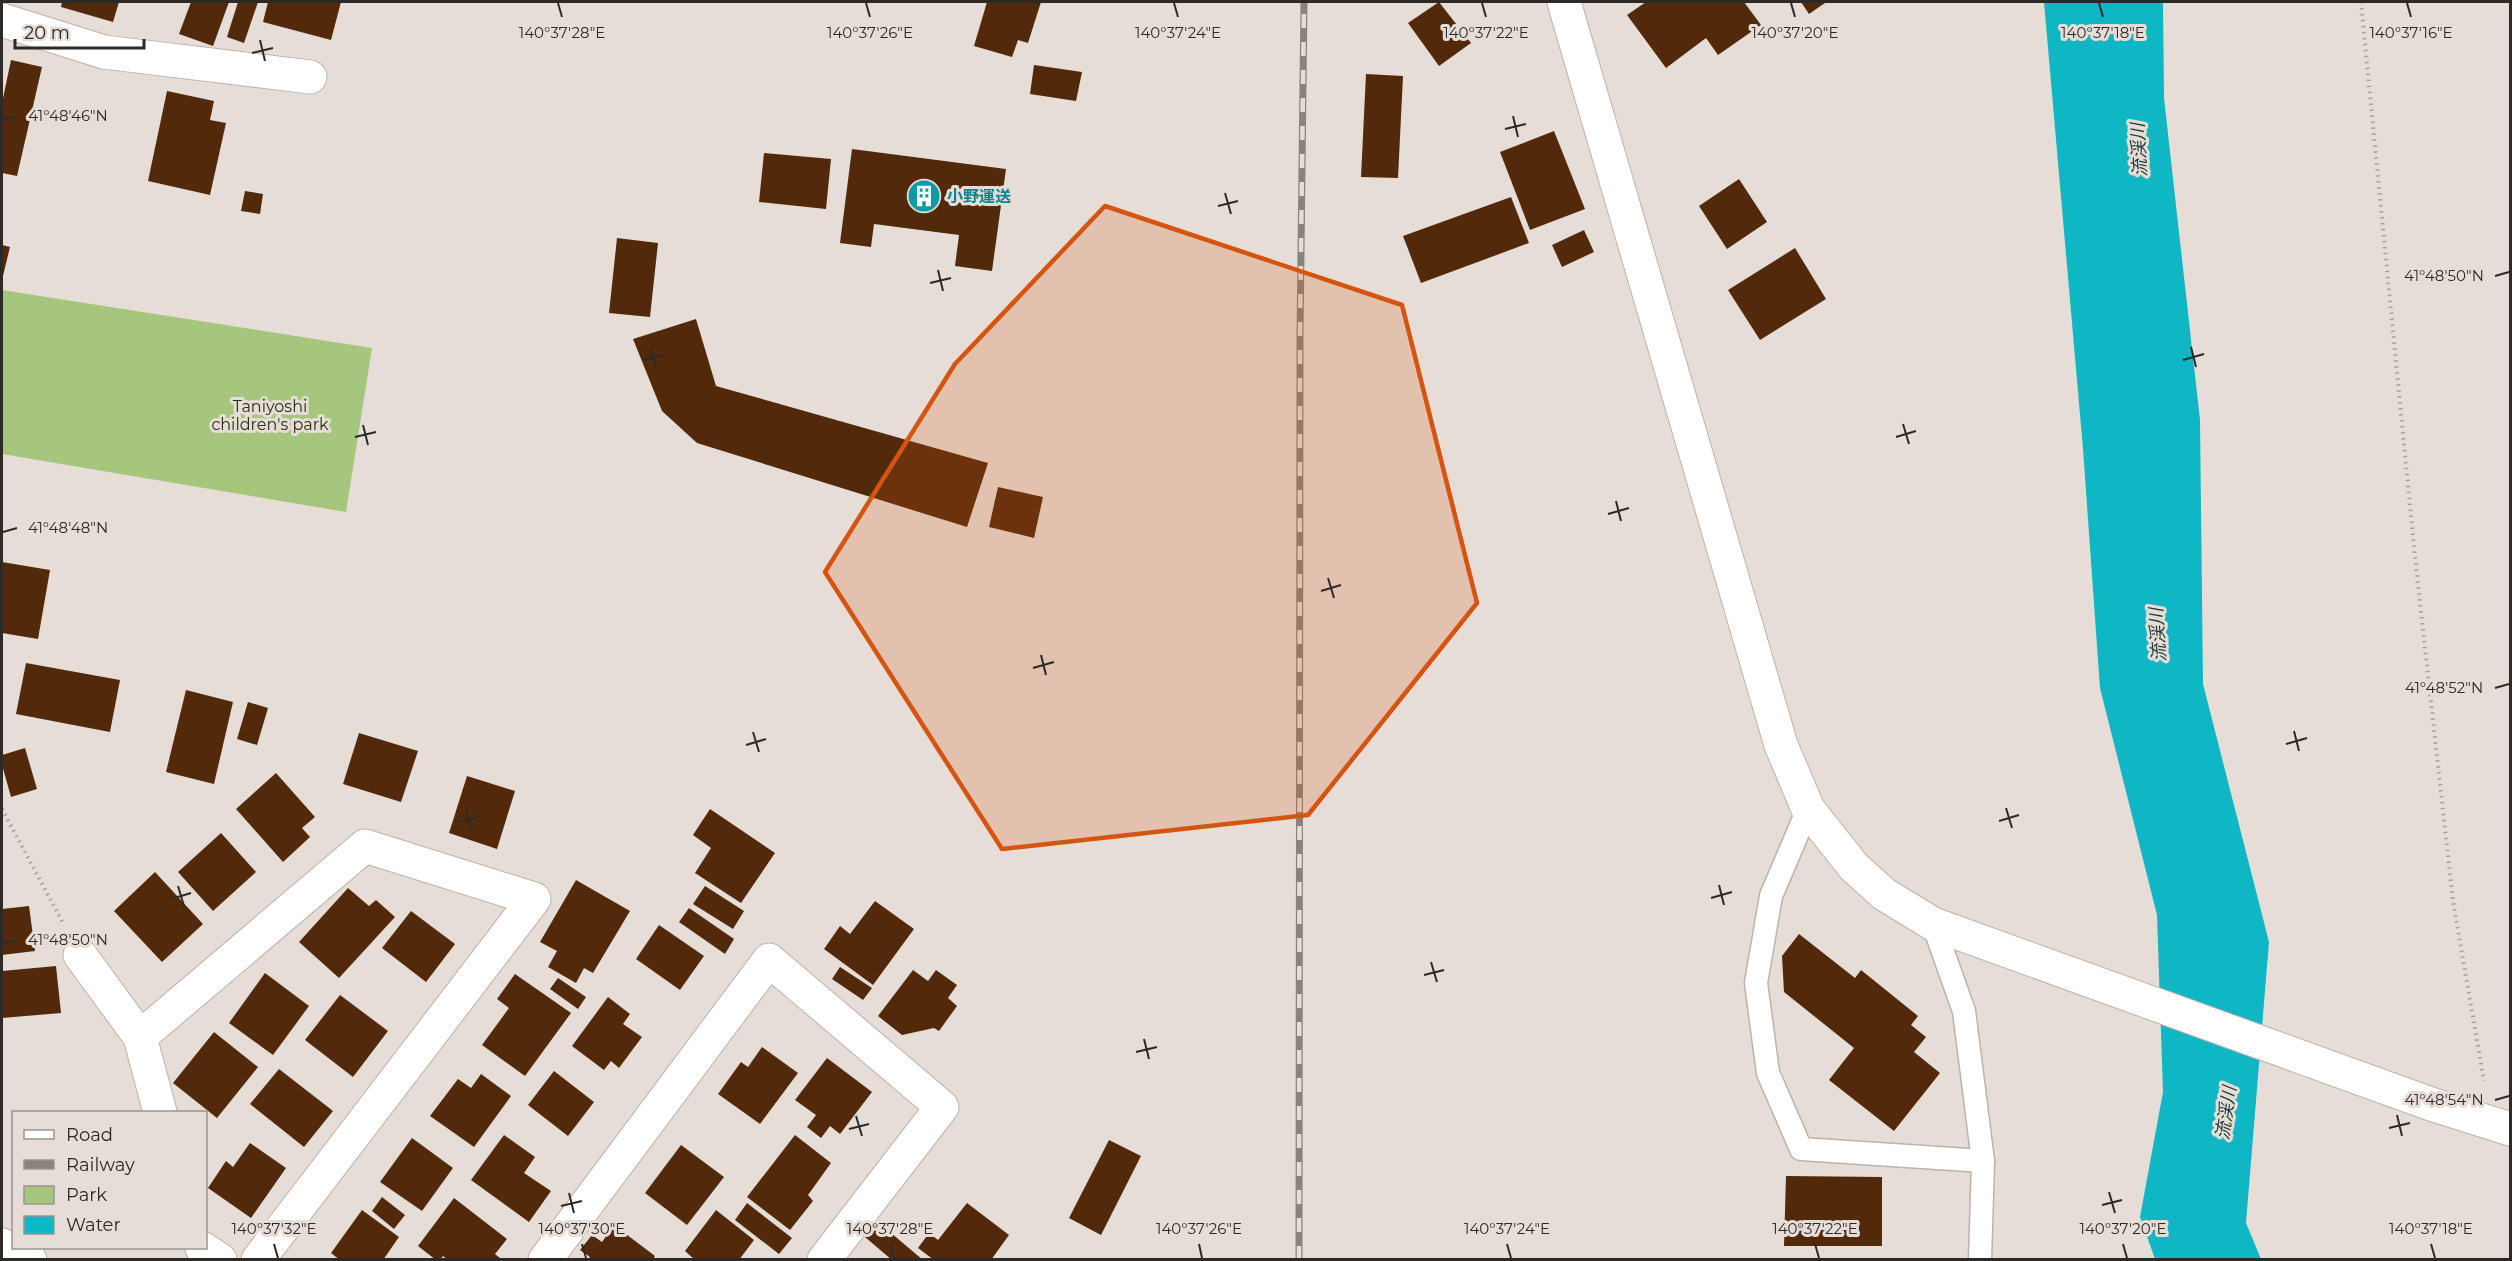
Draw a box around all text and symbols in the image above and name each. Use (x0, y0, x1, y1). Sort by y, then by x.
scale bar (15, 12, 144, 50)
text: 20 m (24, 22, 70, 44)
text: 140°37'28"E (519, 23, 605, 42)
text: 140°37'26"E (827, 23, 913, 42)
text: 140°37'24"E (1135, 23, 1221, 42)
text: 140°37'22"E (1443, 23, 1529, 42)
text: 140°37'20"E (1752, 23, 1838, 42)
text: 140°37'18"E (2061, 23, 2145, 42)
text: 140°37'16"E (2369, 23, 2453, 42)
text: 41°48'46"N (28, 106, 108, 125)
water label: 流渓川 (2126, 120, 2151, 178)
building icon: 小野運送 (906, 178, 942, 214)
place label: 小野運送 (947, 187, 1011, 206)
text: 41°48'50"N (2404, 266, 2484, 285)
park label: Taniyoshi children's park (211, 397, 329, 434)
text: 41°48'48"N (28, 518, 108, 537)
water label: 流渓川 (2145, 605, 2171, 663)
text: 41°48'52"N (2405, 678, 2483, 697)
text: 41°48'50"N (28, 930, 108, 949)
water label: 流渓川 (2211, 1083, 2241, 1141)
text: 41°48'54"N (2404, 1090, 2484, 1109)
legend (12, 1111, 207, 1249)
text: Road (66, 1124, 113, 1146)
text: Railway (66, 1154, 135, 1176)
text: Park (66, 1184, 107, 1206)
text: Water (66, 1214, 121, 1236)
text: 140°37'32"E (231, 1219, 317, 1238)
text: 140°37'30"E (539, 1219, 625, 1238)
text: 140°37'28"E (847, 1219, 933, 1238)
text: 140°37'26"E (1156, 1219, 1242, 1238)
text: 140°37'24"E (1464, 1219, 1550, 1238)
text: 140°37'22"E (1772, 1219, 1858, 1238)
text: 140°37'20"E (2080, 1219, 2166, 1238)
text: 140°37'18"E (2389, 1219, 2473, 1238)

